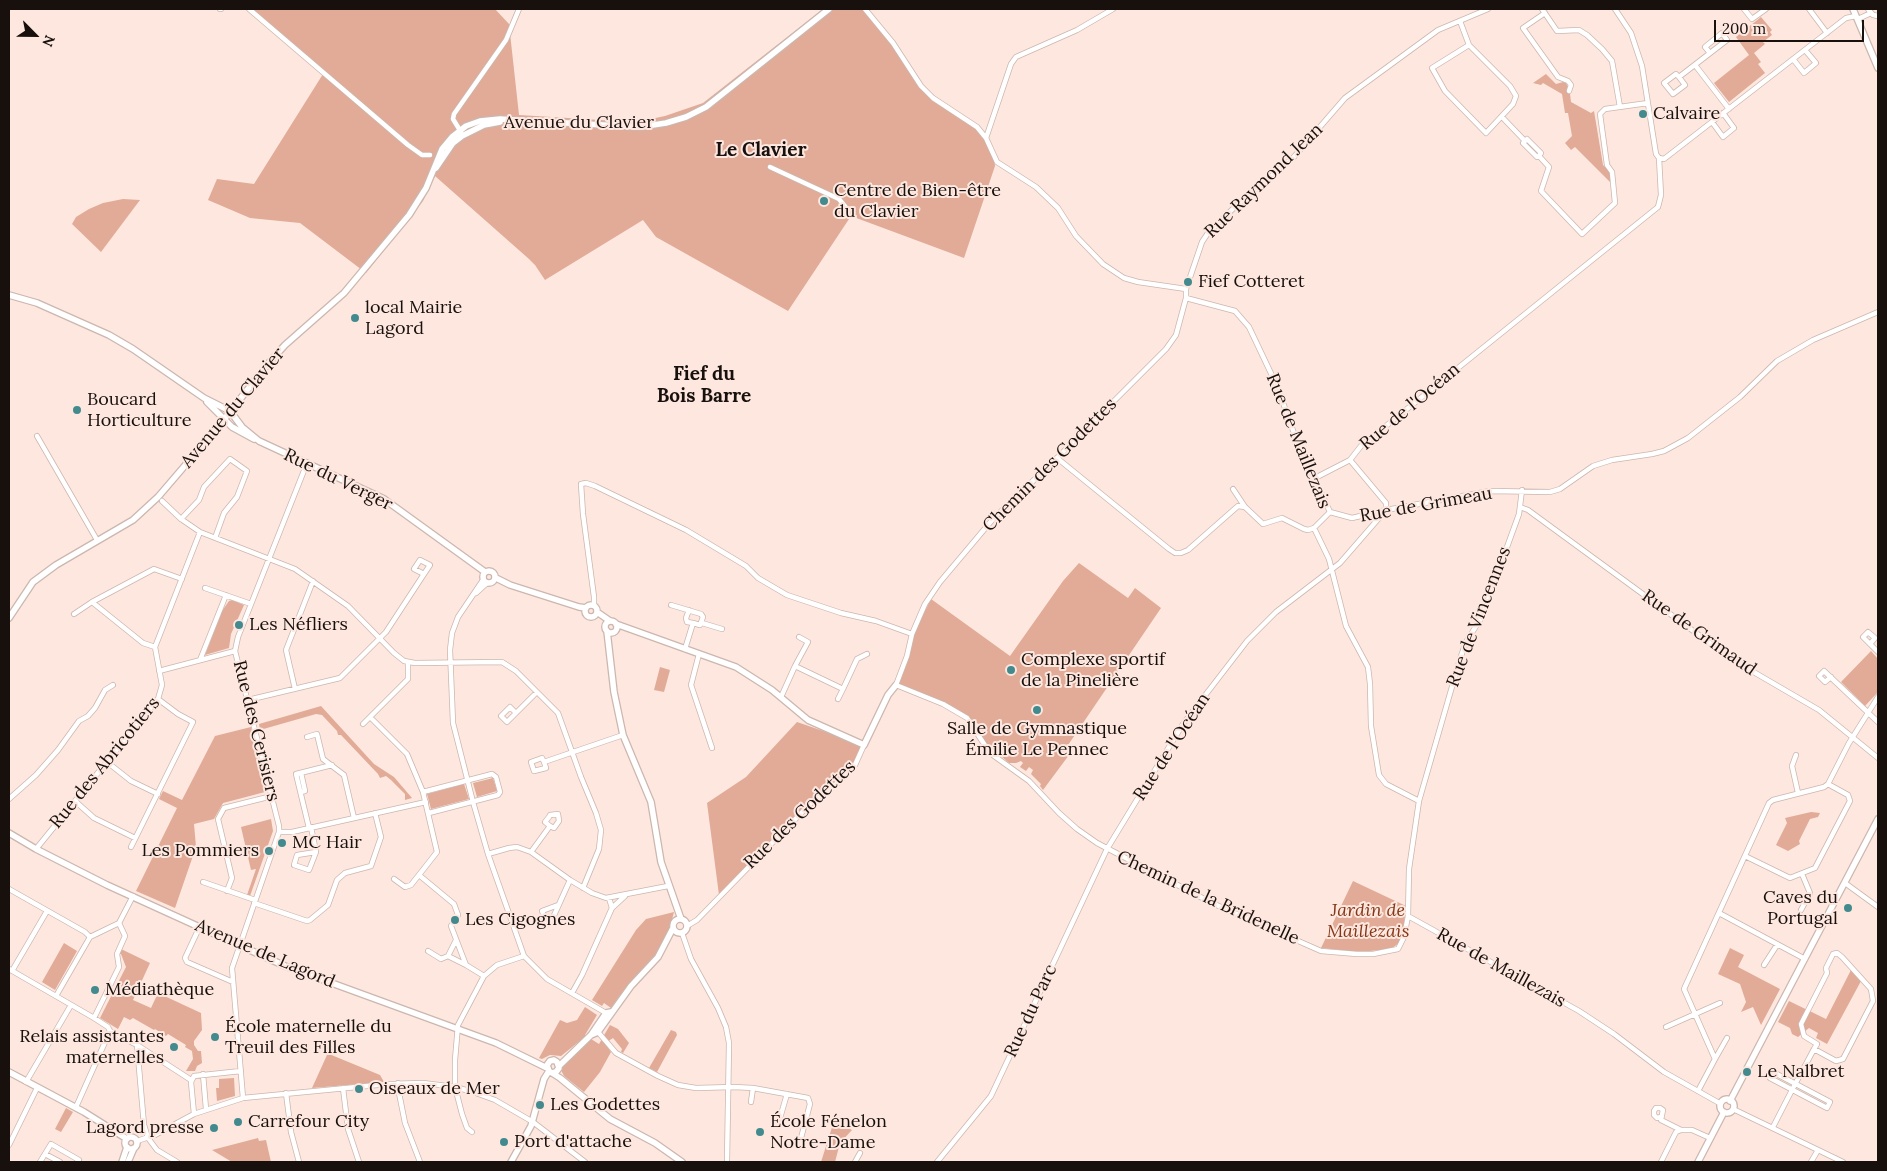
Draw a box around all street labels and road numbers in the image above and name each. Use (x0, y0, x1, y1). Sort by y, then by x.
street label: Avenue du Clavier (504, 112, 654, 134)
street label: Rue Raymond Jean (1200, 119, 1328, 243)
street label: Avenue du Clavier (176, 343, 290, 473)
street label: Rue de l'Océan (1356, 359, 1464, 455)
street label: Rue de Maillezais (1261, 370, 1335, 512)
street label: Chemin des Godettes (979, 394, 1121, 536)
street label: Rue du Verger (280, 444, 396, 516)
street label: Rue de Grimeau (1358, 483, 1494, 527)
street label: Rue de Vincennes (1442, 544, 1516, 690)
street label: Rue de Grimaud (1637, 585, 1761, 681)
street label: Rue des Cerisiers (228, 658, 284, 804)
street label: Rue de l'Océan (1129, 689, 1215, 805)
street label: Rue des Abricotiers (45, 693, 165, 833)
street label: Rue des Godettes (740, 756, 860, 874)
street label: Chemin de la Bridenelle (1113, 846, 1303, 950)
street label: Avenue de Lagord (192, 915, 338, 993)
street label: Rue de Maillezais (1433, 924, 1569, 1012)
street label: Rue du Parc (1000, 961, 1062, 1061)

